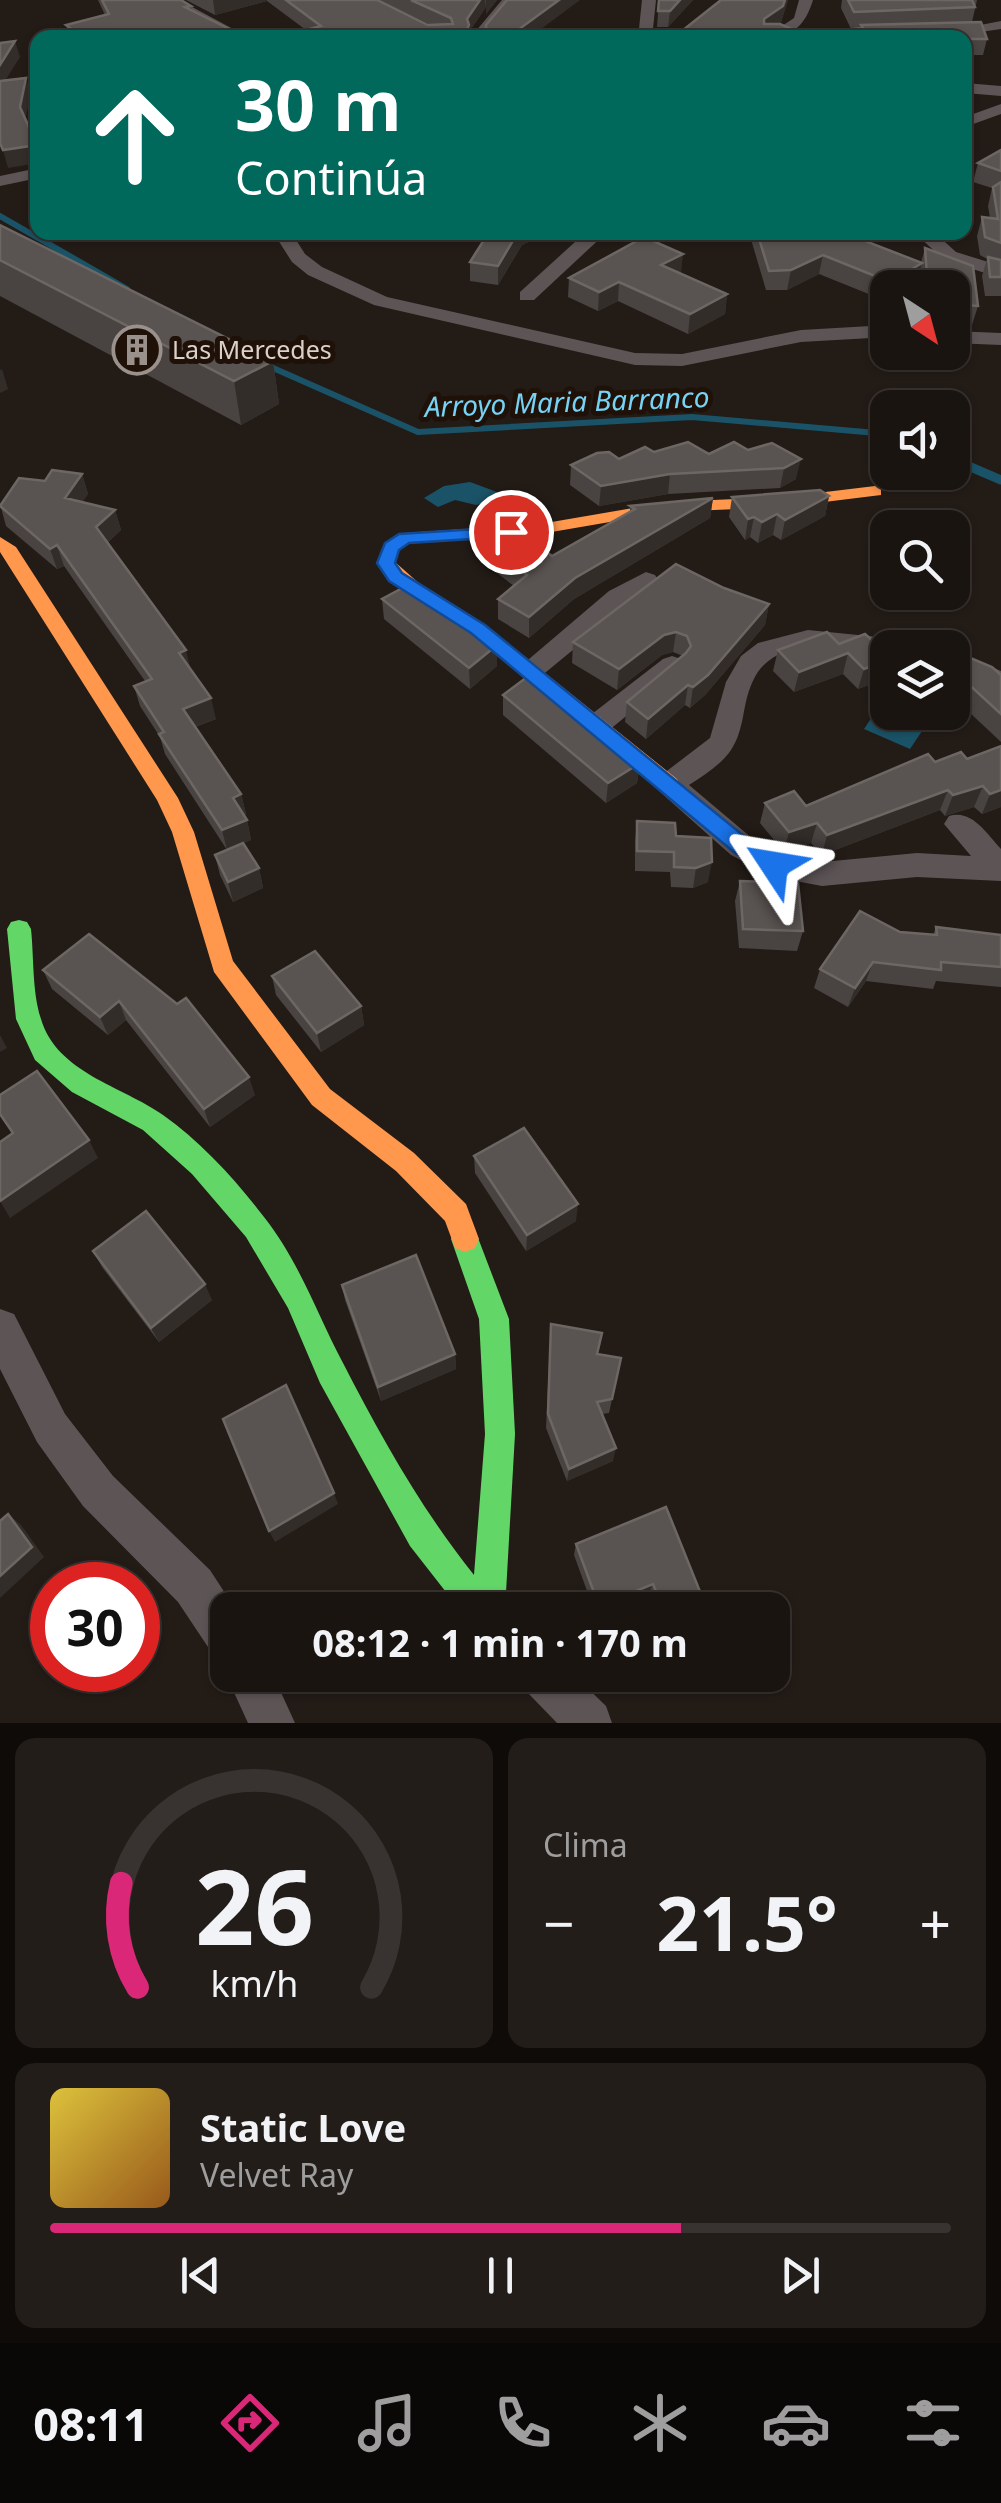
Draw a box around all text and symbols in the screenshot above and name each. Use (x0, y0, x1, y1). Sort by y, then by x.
text: 30 m (235, 56, 402, 152)
icon: ahead (70, 70, 200, 200)
text: Continúa (235, 147, 427, 208)
north arrow (870, 270, 970, 370)
map controls (870, 270, 970, 730)
building icon: Las Mercedes (111, 324, 163, 376)
place label: Las Mercedes (172, 332, 332, 366)
water label: Arroyo Maria Barranco (422, 377, 710, 425)
button: sound (870, 390, 970, 490)
pin (469, 490, 554, 575)
icon: arrive (484, 505, 539, 560)
button: search (870, 510, 970, 610)
button: layers (870, 630, 970, 730)
position arrow (722, 813, 826, 917)
speed limit sign: 30 (30, 1562, 160, 1692)
text: 08:12 · 1 min · 170 m (312, 1616, 688, 1668)
text: Clima (543, 1823, 628, 1866)
text: 26 (195, 1834, 313, 1975)
text: 21.5° (656, 1871, 838, 1973)
text: − (543, 1885, 574, 1960)
text: + (920, 1885, 951, 1960)
text: km/h (210, 1959, 298, 2007)
text: Static Love (200, 2101, 406, 2153)
text: Velvet Ray (200, 2153, 353, 2196)
icon: previous (173, 2248, 228, 2303)
icon: pause (473, 2248, 528, 2303)
icon: next (773, 2248, 828, 2303)
icon: directions (215, 2388, 285, 2458)
icon: music (352, 2388, 422, 2458)
icon: phone (488, 2388, 558, 2458)
icon: climate (625, 2388, 695, 2458)
icon: car (761, 2388, 831, 2458)
icon: filters (898, 2388, 968, 2458)
text: 08:11 (33, 2393, 149, 2454)

